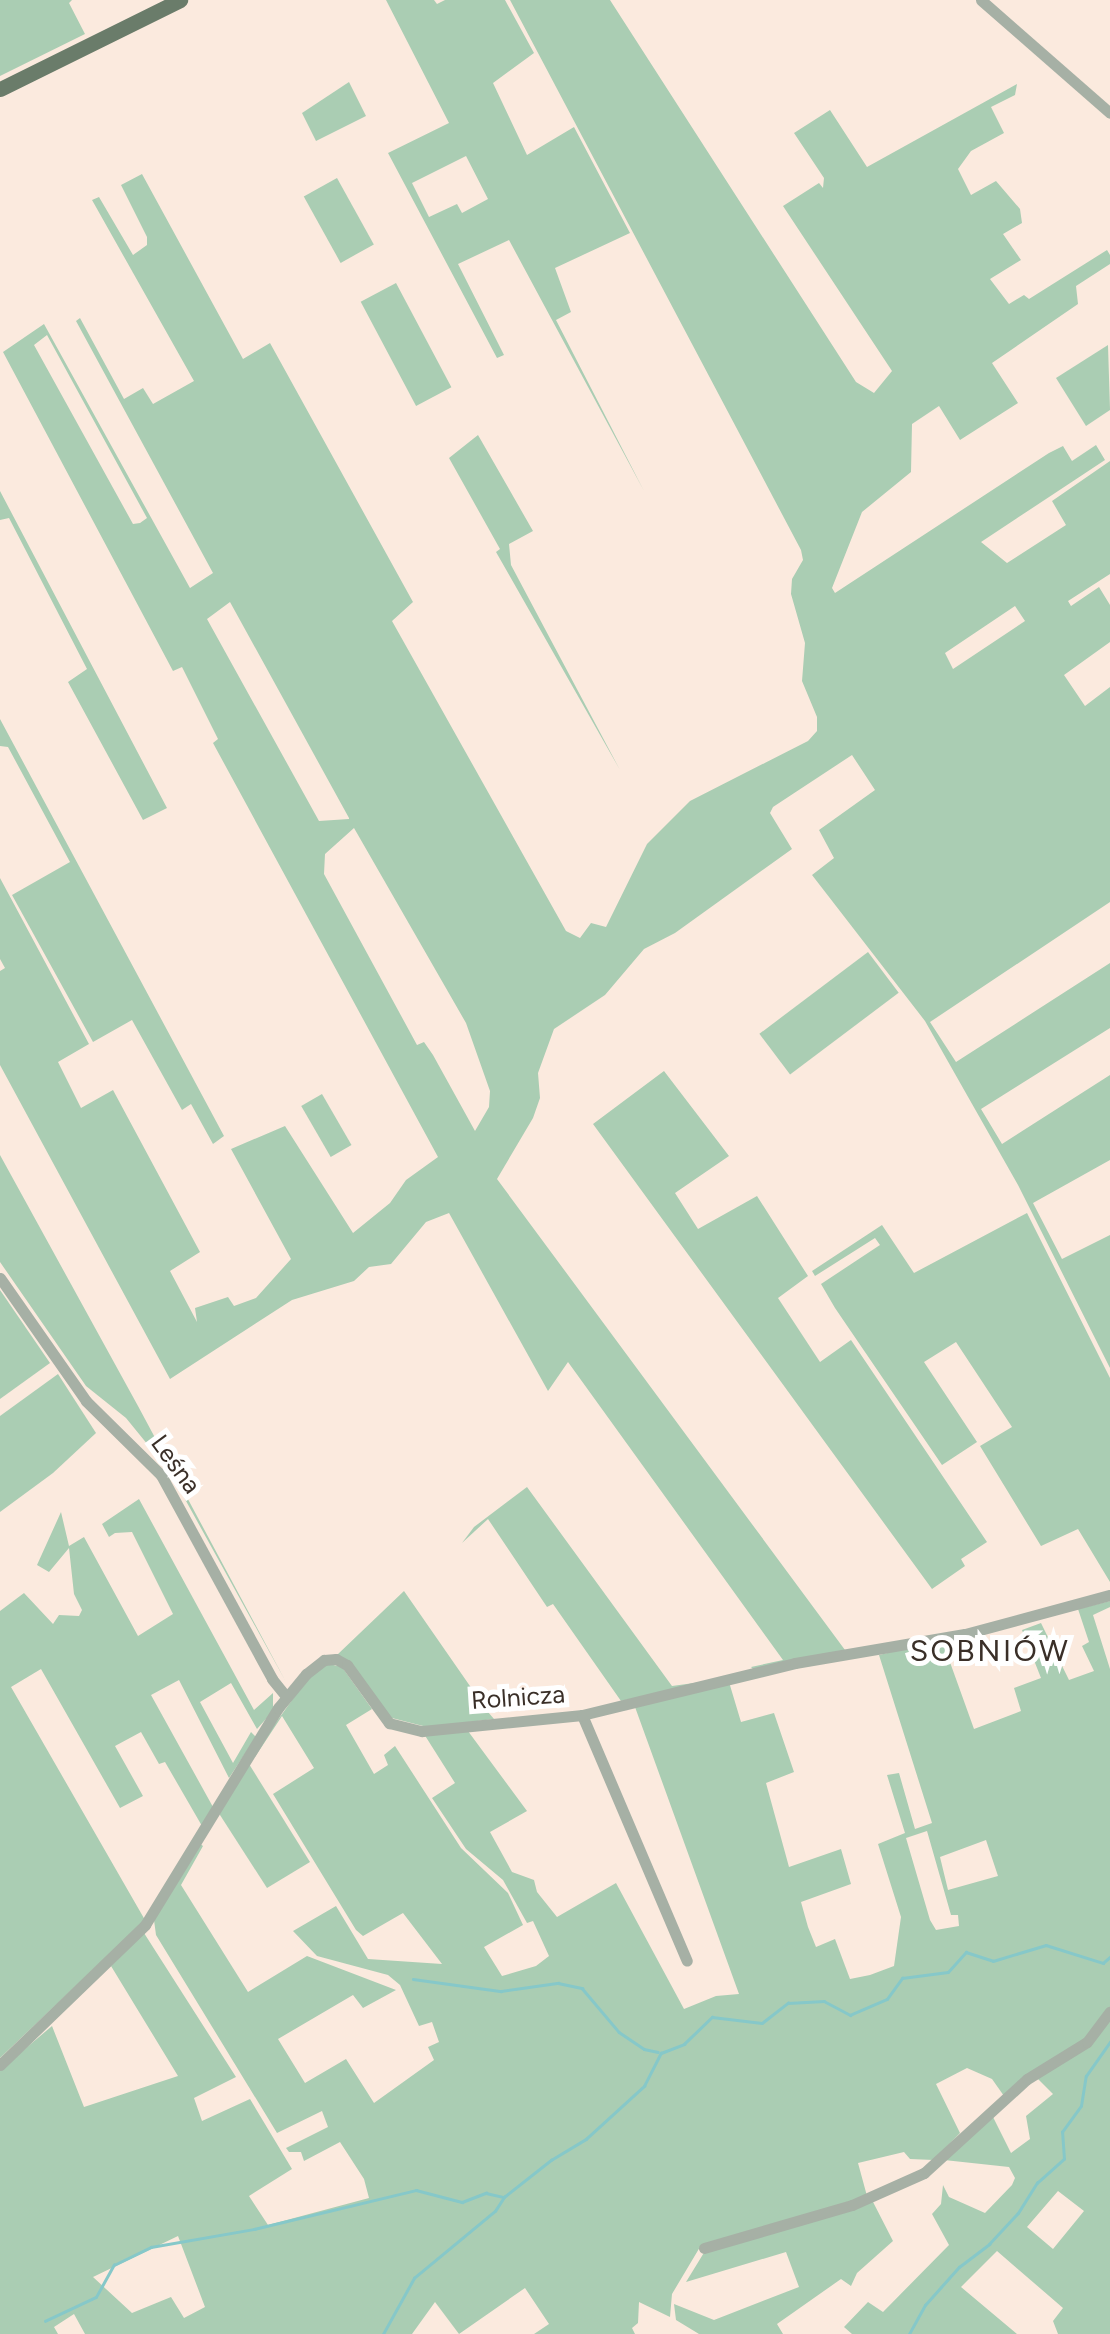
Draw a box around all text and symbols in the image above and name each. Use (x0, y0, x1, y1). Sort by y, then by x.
street label: Leśna (145, 1429, 207, 1499)
district label: SOBNIÓW (910, 1633, 1070, 1669)
street label: Rolnicza (470, 1679, 566, 1715)

